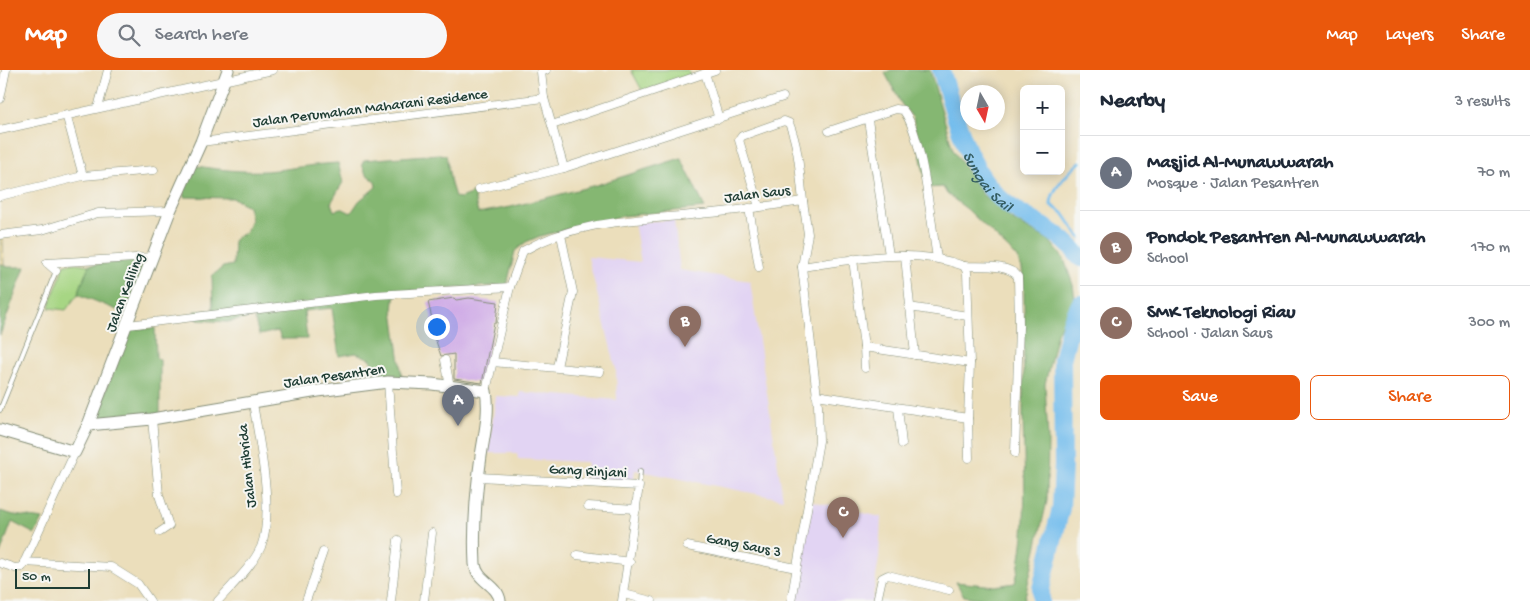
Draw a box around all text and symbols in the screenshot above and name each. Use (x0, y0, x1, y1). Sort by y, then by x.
search box (97, 13, 447, 58)
text: Map (25, 21, 67, 50)
icon: search (115, 21, 143, 49)
text: Search here (155, 24, 248, 47)
text: Map (1326, 25, 1358, 46)
text: Layers (1386, 25, 1433, 46)
text: Share (1461, 25, 1505, 46)
north arrow (960, 85, 1005, 130)
map controls (1020, 85, 1065, 175)
button: + (1020, 85, 1065, 130)
street label: Jalan Perumahan Maharani Residence (252, 86, 489, 132)
text: Nearby (1100, 90, 1165, 115)
text: 3 results (1455, 93, 1510, 112)
button: − (1020, 130, 1065, 175)
water label: Sungai Sail (957, 149, 1016, 219)
text: Masjid Al-Munawwarah (1147, 152, 1334, 175)
text: A (1111, 164, 1121, 183)
text: 70 m (1477, 164, 1510, 183)
text: Mosque · Jalan Pesantren (1147, 175, 1319, 194)
street label: Jalan Saus (723, 182, 792, 208)
text: Pondok Pesantren Al-Munawwarah (1147, 227, 1426, 250)
text: B (1112, 239, 1120, 258)
text: 170 m (1471, 239, 1510, 258)
text: School (1147, 250, 1189, 269)
street label: Jalan Keliling (103, 251, 149, 335)
text: SMK Teknologi Riau (1147, 302, 1295, 325)
pin: B (669, 306, 701, 347)
your location (424, 314, 450, 340)
text: C (1112, 314, 1120, 333)
text: 300 m (1468, 314, 1510, 333)
text: School · Jalan Saus (1147, 325, 1272, 344)
street label: Jalan Pesantren (283, 361, 386, 393)
button: Save (1100, 375, 1300, 420)
button: Share (1310, 375, 1510, 420)
pin: A (442, 385, 474, 426)
street label: Jalan Hibrida (235, 422, 261, 509)
street label: Gang Rinjani (548, 461, 627, 483)
pin: C (827, 497, 859, 538)
street label: Gang Saus 3 (705, 530, 783, 562)
scale bar (15, 566, 90, 589)
text: 50 m (22, 569, 51, 586)

